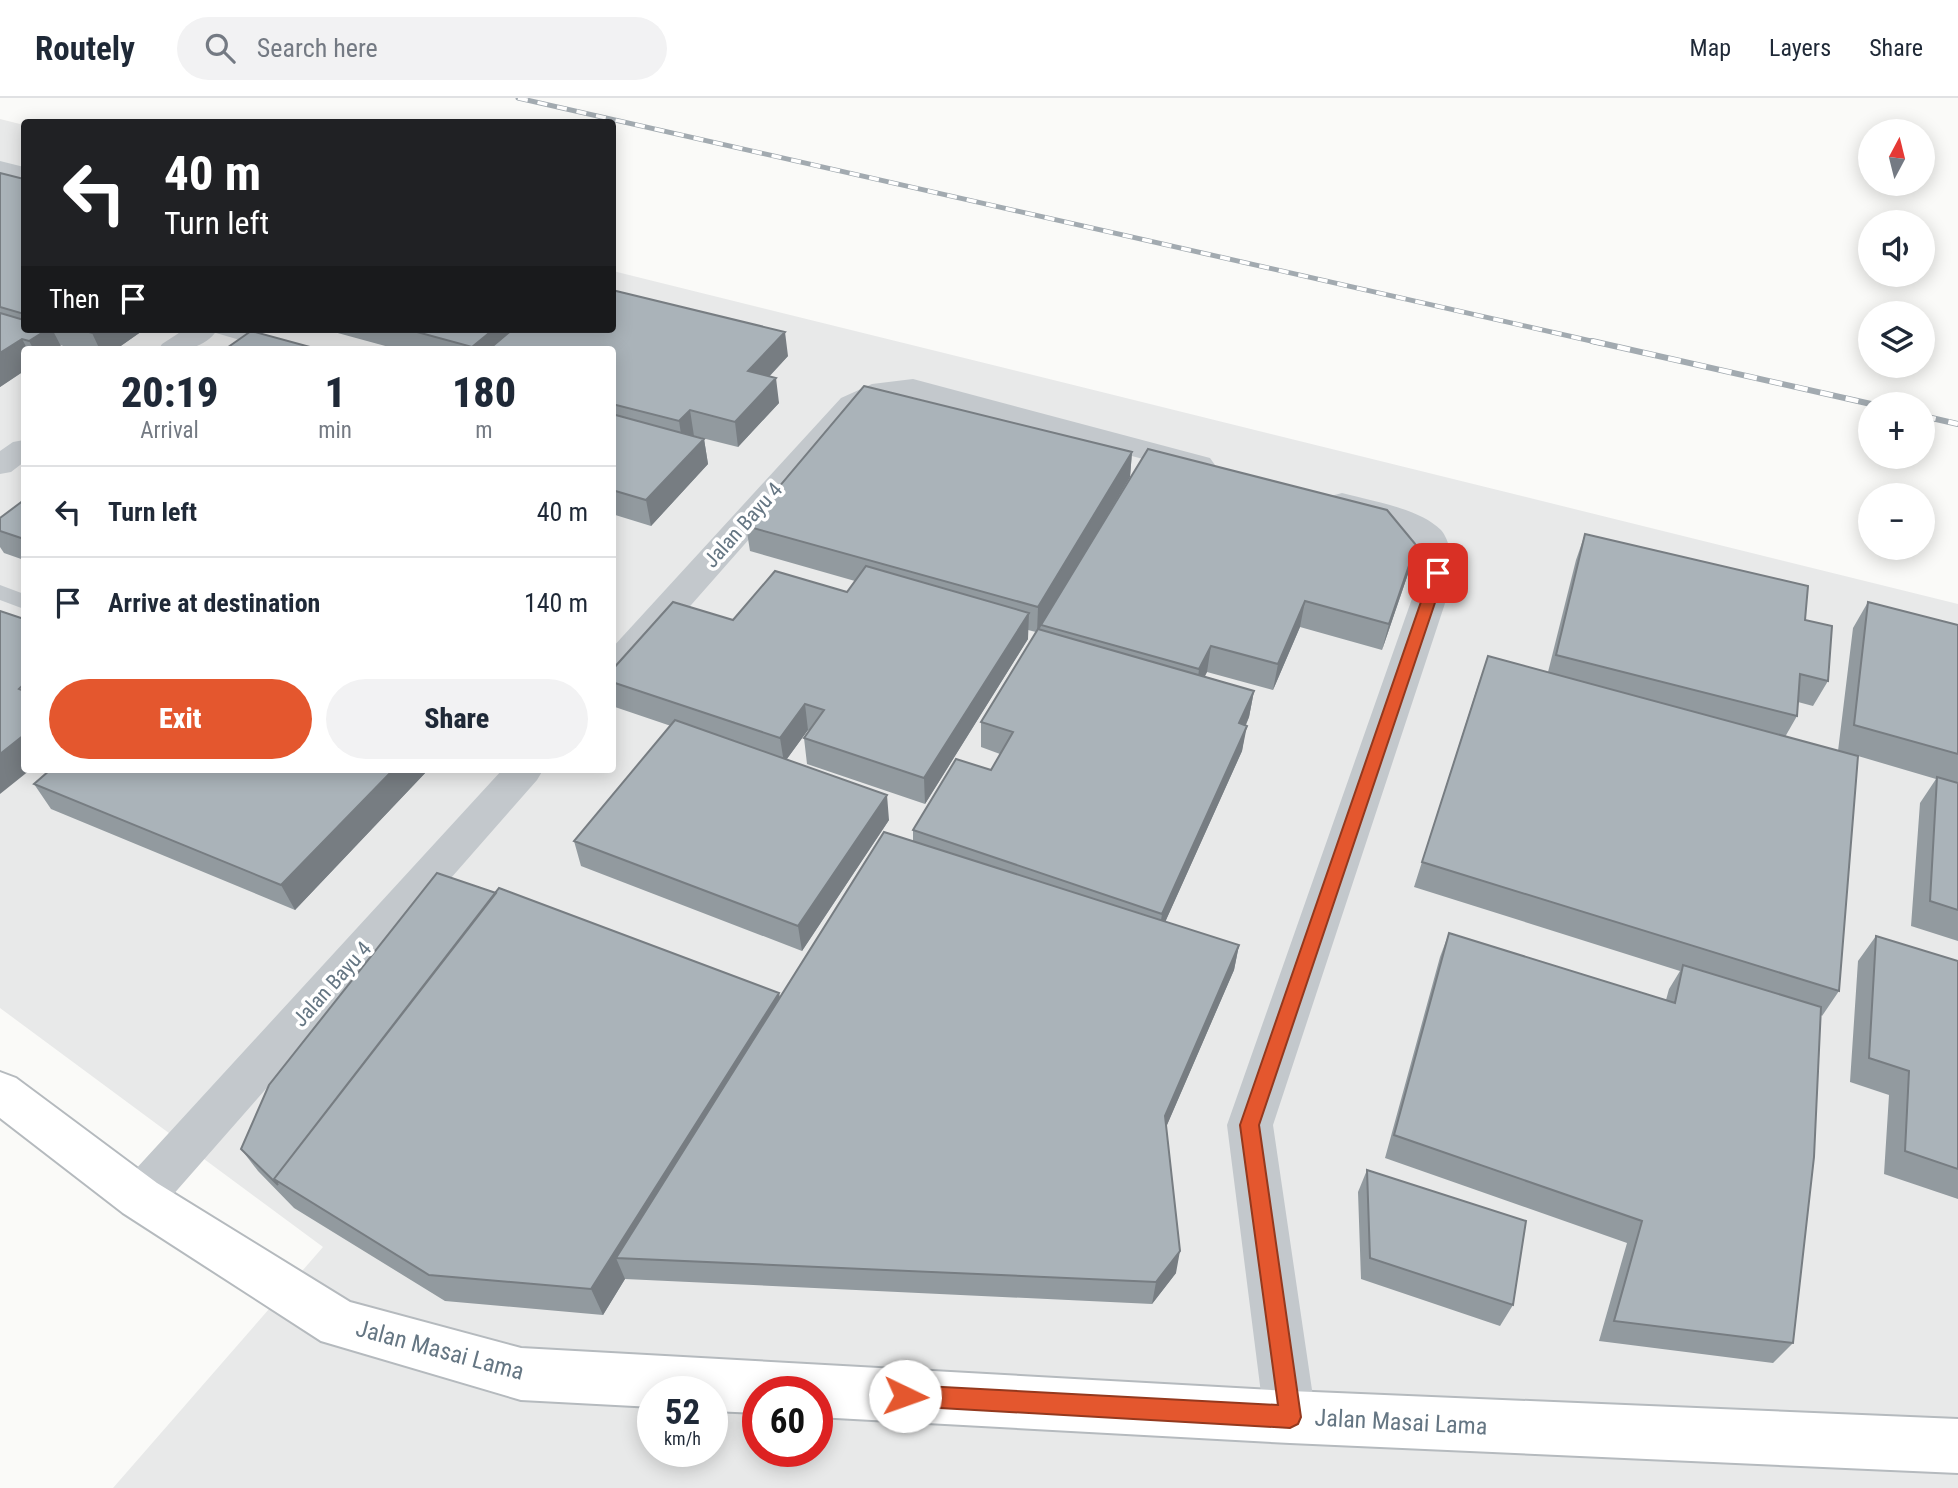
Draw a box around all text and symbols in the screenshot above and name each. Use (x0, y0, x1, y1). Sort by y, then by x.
search box (177, 17, 667, 80)
text: Routely (35, 29, 135, 68)
icon: search (201, 29, 239, 67)
text: Search here (257, 33, 378, 63)
text: Map (1690, 34, 1731, 62)
text: Layers (1769, 34, 1831, 62)
text: Share (1869, 34, 1923, 62)
north arrow (1858, 119, 1936, 196)
map controls (1858, 119, 1935, 560)
text: 40 m (164, 145, 261, 202)
icon: left (49, 147, 140, 238)
text: Turn left (164, 204, 269, 242)
button: sound (1858, 210, 1935, 287)
icon: arrive (114, 280, 152, 318)
text: Then (49, 284, 100, 314)
button: layers (1858, 301, 1935, 378)
text: 20:19 (121, 368, 218, 417)
text: 1 (324, 368, 346, 417)
text: 180 (452, 368, 516, 417)
button: + (1858, 392, 1935, 469)
text: Arrival (140, 417, 199, 444)
text: min (318, 417, 352, 444)
text: m (475, 417, 493, 444)
street label: Jalan Bayu 4 (699, 478, 787, 572)
button: − (1858, 483, 1935, 560)
icon: left (49, 493, 87, 531)
text: Turn left (108, 497, 197, 527)
text: 40 m (537, 497, 588, 527)
pin (1408, 543, 1468, 603)
icon: arrive (1419, 554, 1457, 592)
icon: arrive (49, 584, 87, 622)
text: Arrive at destination (108, 588, 320, 618)
text: 140 m (524, 588, 588, 618)
button: Exit (49, 679, 312, 759)
button: Share (326, 679, 588, 759)
street label: Jalan Bayu 4 (288, 937, 376, 1031)
street label: Jalan Masai Lama (353, 1314, 527, 1386)
position arrow (868, 1359, 942, 1433)
speed limit sign: 60 (742, 1376, 833, 1467)
text: 52 (665, 1392, 700, 1433)
street label: Jalan Masai Lama (1314, 1403, 1488, 1441)
text: km/h (664, 1428, 701, 1449)

